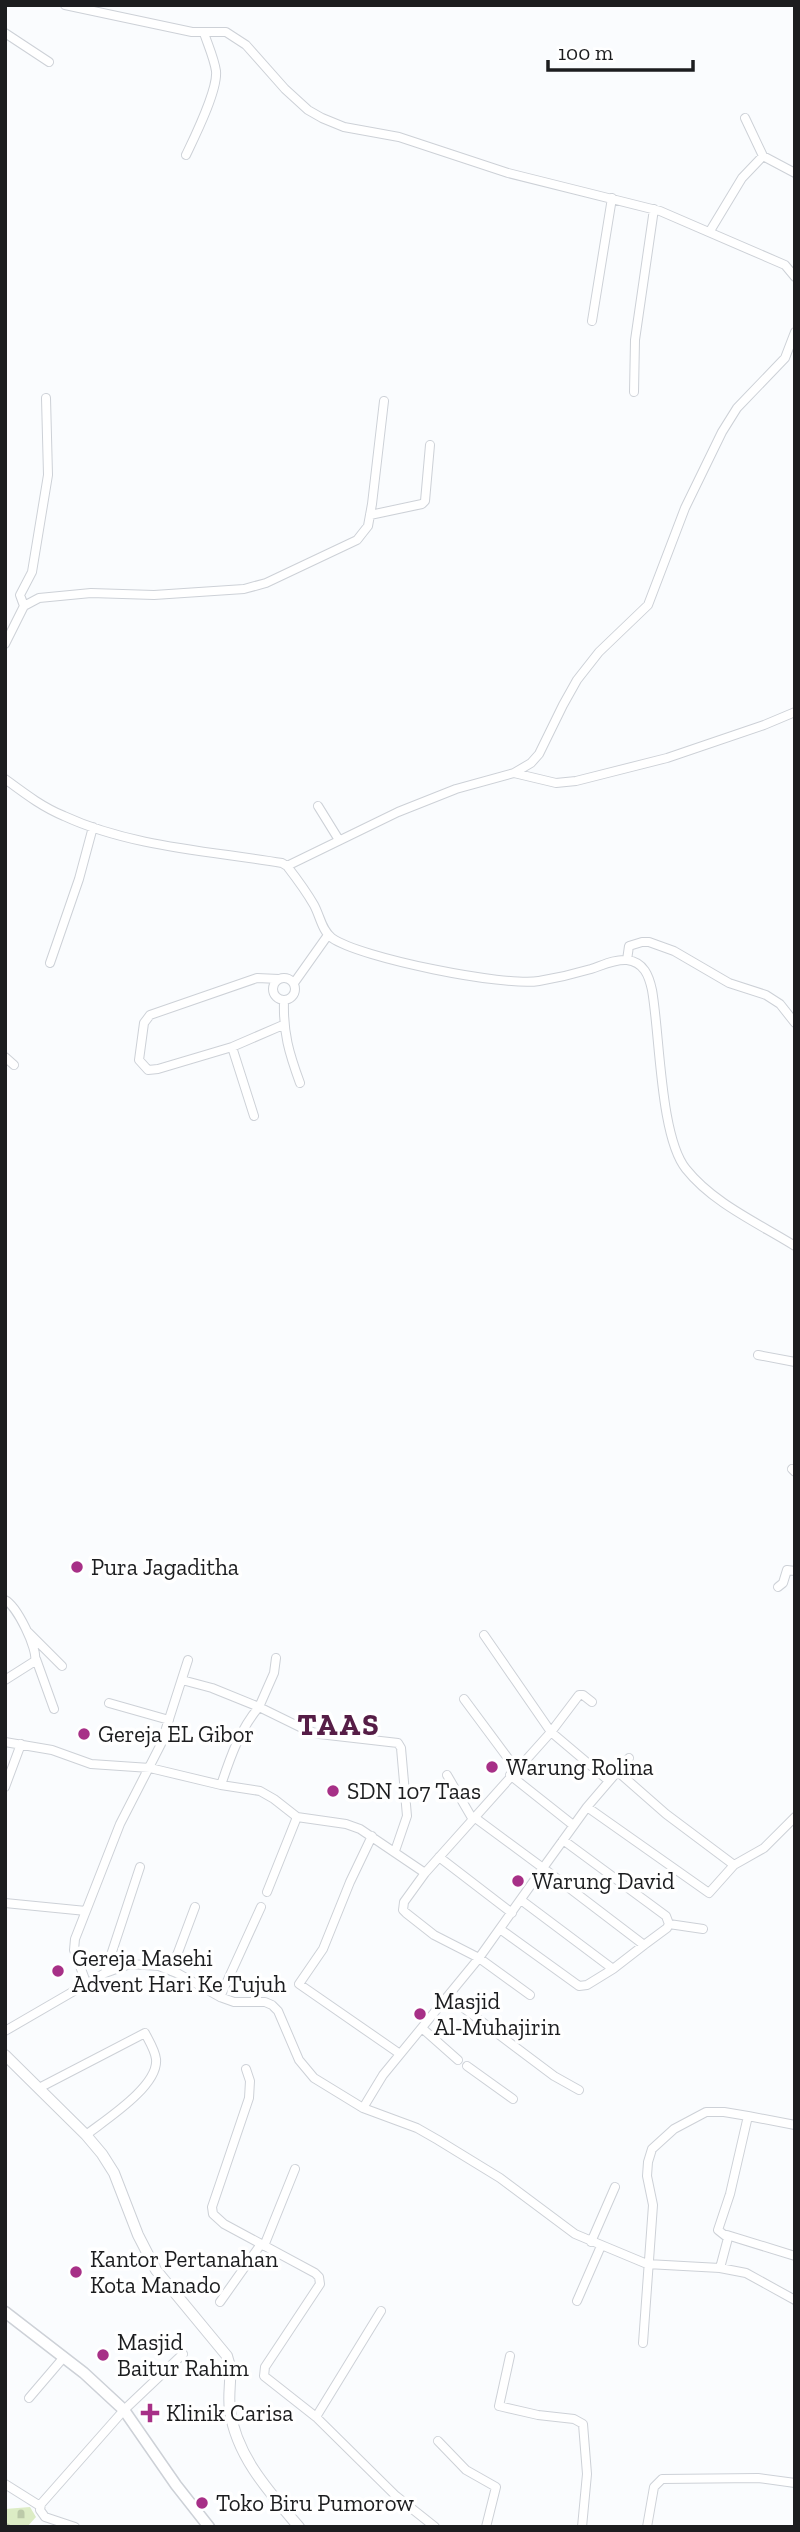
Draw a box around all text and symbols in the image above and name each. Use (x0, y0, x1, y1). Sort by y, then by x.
scale bar (548, 28, 693, 72)
text: 100 m (558, 40, 613, 65)
place label: Pura Jagaditha (91, 1553, 239, 1581)
marker: Pura Jagaditha (69, 1559, 85, 1575)
district label: TAAS (297, 1707, 381, 1743)
place label: Gereja EL Gibor (98, 1720, 254, 1748)
marker: Gereja EL Gibor (76, 1726, 92, 1742)
place label: Warung Rolina (506, 1753, 654, 1781)
marker: Warung Rolina (484, 1759, 500, 1775)
place label: SDN 107 Taas (347, 1777, 481, 1805)
marker: SDN 107 Taas (325, 1783, 341, 1799)
place label: Warung David (532, 1867, 675, 1895)
marker: Warung David (510, 1873, 526, 1889)
place label: Gereja Masehi Advent Hari Ke Tujuh (72, 1944, 286, 1998)
marker: Gereja Masehi Advent Hari Ke Tujuh (50, 1963, 66, 1979)
place label: Masjid Al-Muhajirin (434, 1987, 560, 2041)
marker: Masjid Al-Muhajirin (412, 2006, 428, 2022)
place label: Kantor Pertanahan Kota Manado (90, 2245, 278, 2299)
marker: Kantor Pertanahan Kota Manado (68, 2264, 84, 2280)
place label: Masjid Baitur Rahim (117, 2328, 249, 2382)
marker: Masjid Baitur Rahim (95, 2347, 111, 2363)
place label: Klinik Carisa (166, 2399, 293, 2427)
marker: Klinik Carisa (140, 2403, 160, 2423)
place label: Toko Biru Pumorow (216, 2489, 414, 2517)
marker: Toko Biru Pumorow (194, 2495, 210, 2511)

